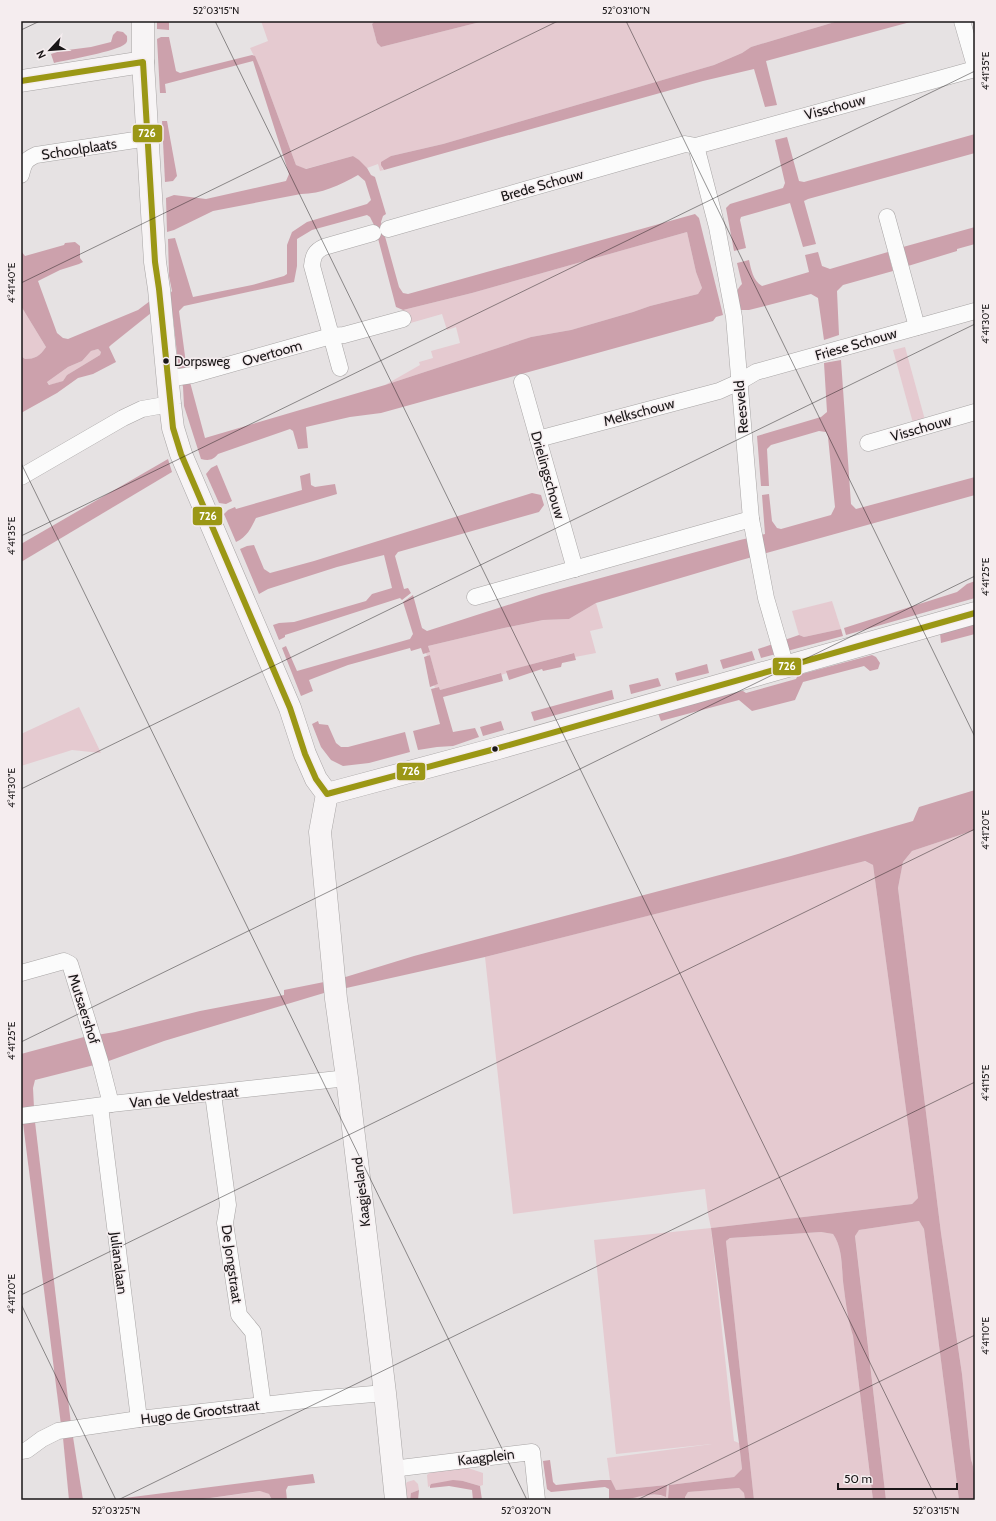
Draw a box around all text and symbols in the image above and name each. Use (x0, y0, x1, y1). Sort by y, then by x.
text: 52°03'15"N (193, 4, 239, 17)
text: 52°03'10"N (602, 4, 650, 17)
north arrow (30, 30, 70, 70)
text: N (33, 48, 49, 61)
text: 4°41'35"E (979, 51, 992, 90)
street label: Visschouw (802, 90, 868, 124)
line badge: 726 (132, 124, 163, 143)
text: 726 (138, 126, 156, 140)
street label: Schoolplaats (40, 134, 118, 164)
street label: Brede Schouw (499, 165, 585, 205)
text: 4°41'40"E (5, 262, 18, 303)
text: 4°41'30"E (979, 303, 992, 344)
street label: Friese Schouw (813, 324, 899, 364)
street label: Overtoom (240, 336, 304, 370)
place label: Dorpsweg (174, 353, 230, 369)
marker: Dorpsweg (161, 356, 171, 366)
street label: Reesveld (730, 380, 752, 434)
street label: Melkschouw (601, 394, 677, 430)
street label: Visschouw (888, 411, 954, 445)
street label: Drielingschouw (527, 429, 569, 521)
line badge: 726 (192, 506, 223, 526)
text: 726 (199, 509, 217, 523)
text: 4°41'35"E (5, 516, 18, 555)
text: 4°41'25"E (979, 557, 992, 596)
line badge: 726 (772, 657, 802, 676)
text: 726 (778, 659, 796, 673)
unlabelled marker (490, 744, 500, 754)
line badge: 726 (396, 762, 426, 781)
text: 726 (402, 764, 420, 778)
text: 4°41'30"E (5, 767, 18, 808)
text: 4°41'20"E (979, 810, 992, 850)
street label: Mutsaershof (64, 971, 104, 1047)
text: 4°41'25"E (5, 1021, 18, 1060)
text: 4°41'15"E (979, 1064, 992, 1101)
street label: Van de Veldestraat (129, 1082, 240, 1112)
street label: Kaagjesland (348, 1156, 374, 1228)
street label: De Jongstraat (218, 1224, 246, 1305)
street label: Julianalaan (106, 1230, 132, 1295)
text: 4°41'20"E (5, 1274, 18, 1314)
text: 4°41'10"E (979, 1317, 992, 1355)
street label: Hugo de Grootstraat (140, 1396, 261, 1428)
street label: Kaagplein (456, 1445, 516, 1469)
scale bar (838, 1465, 957, 1491)
text: 50 m (844, 1471, 872, 1486)
text: 52°03'25"N (92, 1504, 140, 1517)
text: 52°03'20"N (501, 1504, 551, 1517)
text: 52°03'15"N (913, 1504, 959, 1517)

